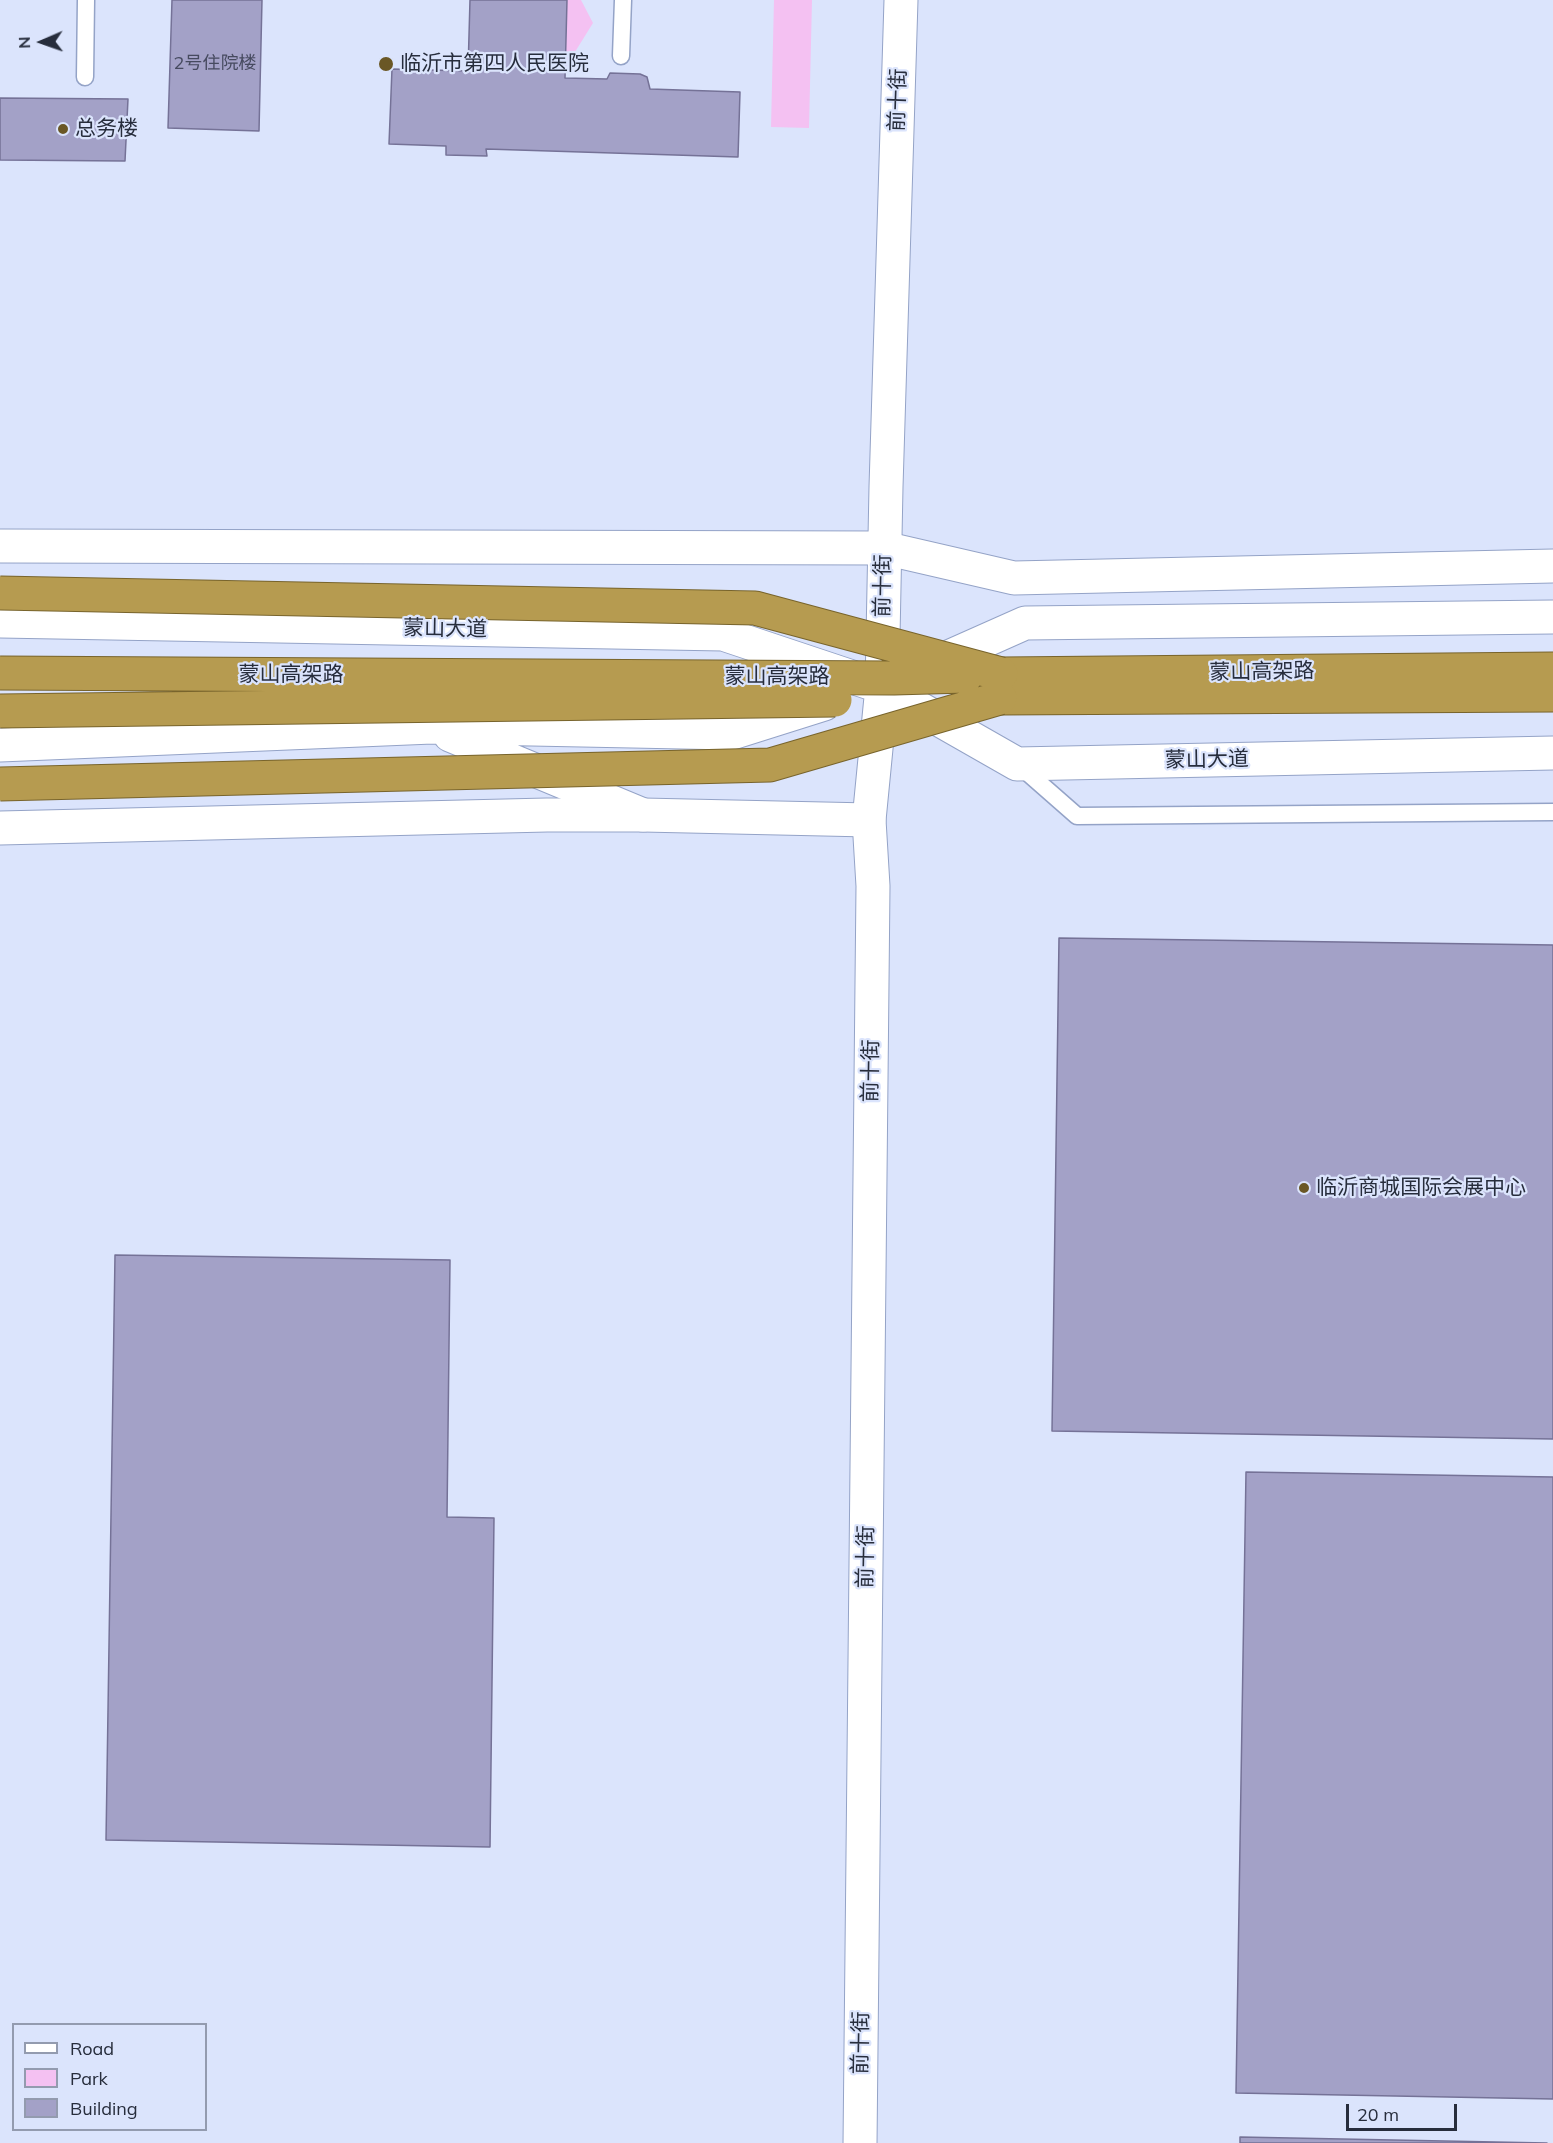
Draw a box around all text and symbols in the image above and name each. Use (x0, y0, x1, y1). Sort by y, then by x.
north arrow (12, 12, 72, 72)
text: N (14, 36, 34, 49)
place label: 临沂市第四人民医院 (400, 51, 589, 77)
house number: 2号住院楼 (174, 53, 256, 75)
marker: 临沂市第四人民医院 (377, 55, 395, 73)
street label: 前十街 (884, 68, 912, 132)
place label: 总务楼 (75, 116, 138, 142)
marker: 总务楼 (56, 122, 70, 136)
street label: 前十街 (870, 554, 896, 618)
street label: 蒙山大道 (403, 616, 487, 642)
street label: 蒙山高架路 (1209, 658, 1315, 686)
street label: 蒙山高架路 (239, 662, 343, 688)
street label: 蒙山高架路 (725, 664, 829, 690)
street label: 蒙山大道 (1165, 747, 1249, 773)
street label: 前十街 (858, 1039, 884, 1103)
place label: 临沂商城国际会展中心 (1316, 1175, 1526, 1201)
marker: 临沂商城国际会展中心 (1297, 1181, 1311, 1195)
street label: 前十街 (853, 1525, 879, 1589)
street label: 前十街 (848, 2011, 874, 2075)
legend (12, 2023, 207, 2131)
text: Road (70, 2037, 114, 2060)
text: Park (70, 2067, 108, 2090)
scale bar (1349, 2092, 1460, 2130)
text: Building (70, 2097, 138, 2120)
text: 20 m (1357, 2103, 1399, 2126)

